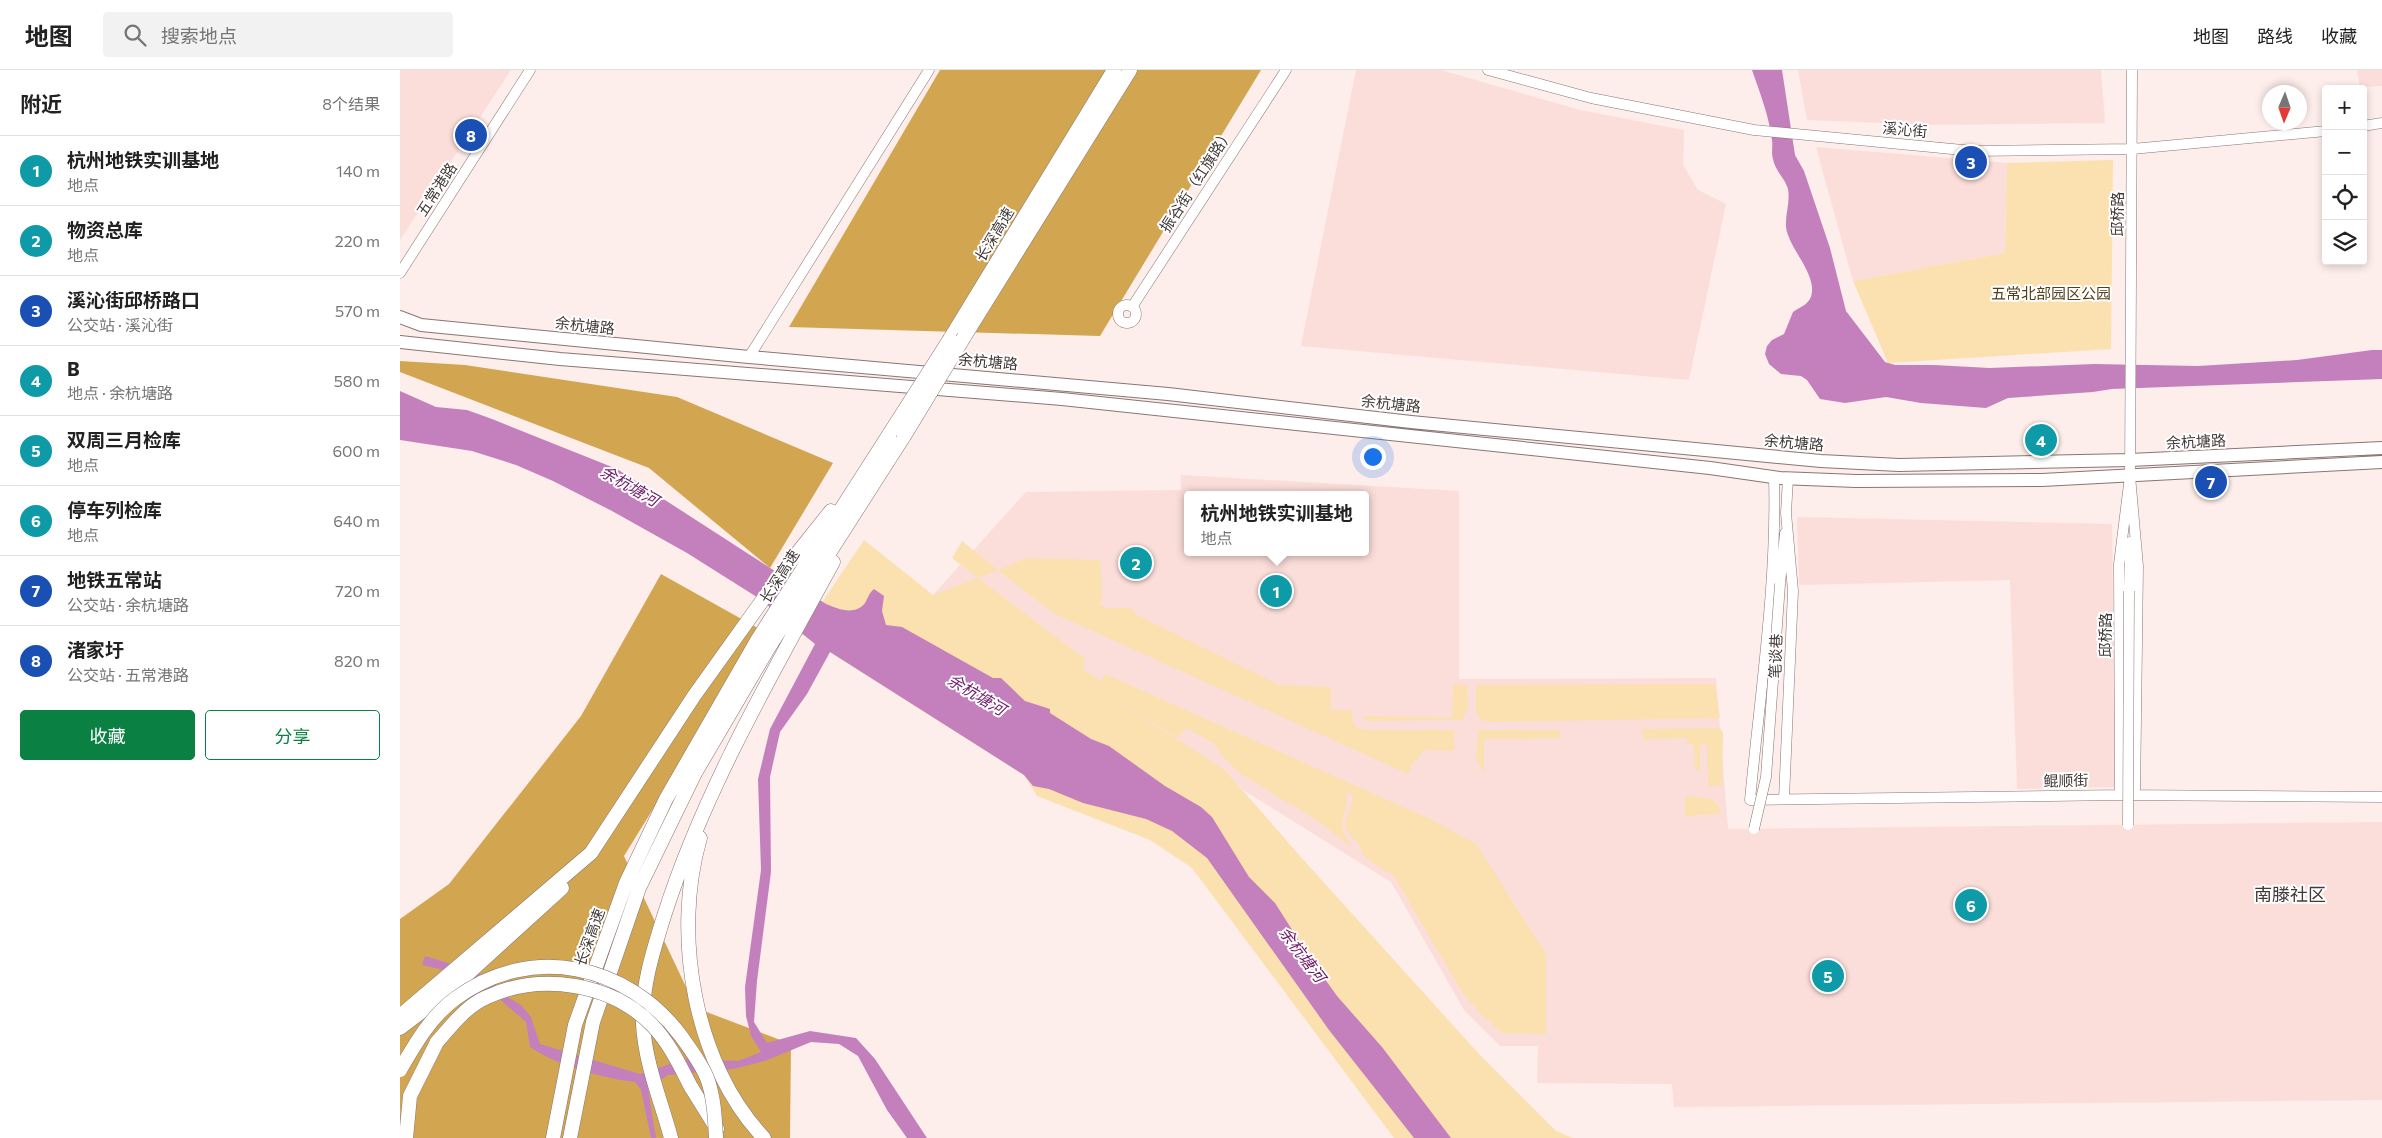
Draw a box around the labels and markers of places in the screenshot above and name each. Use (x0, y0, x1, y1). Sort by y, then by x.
pin: 8 (455, 116, 487, 154)
pin: 3 (1955, 143, 1987, 181)
pin: 4 (2025, 421, 2057, 459)
pin: 7 (2195, 463, 2227, 501)
pin: 2 (1120, 544, 1152, 582)
pin: 1 (1260, 572, 1292, 610)
pin: 6 (1955, 886, 1987, 924)
pin: 5 (1812, 957, 1844, 995)

